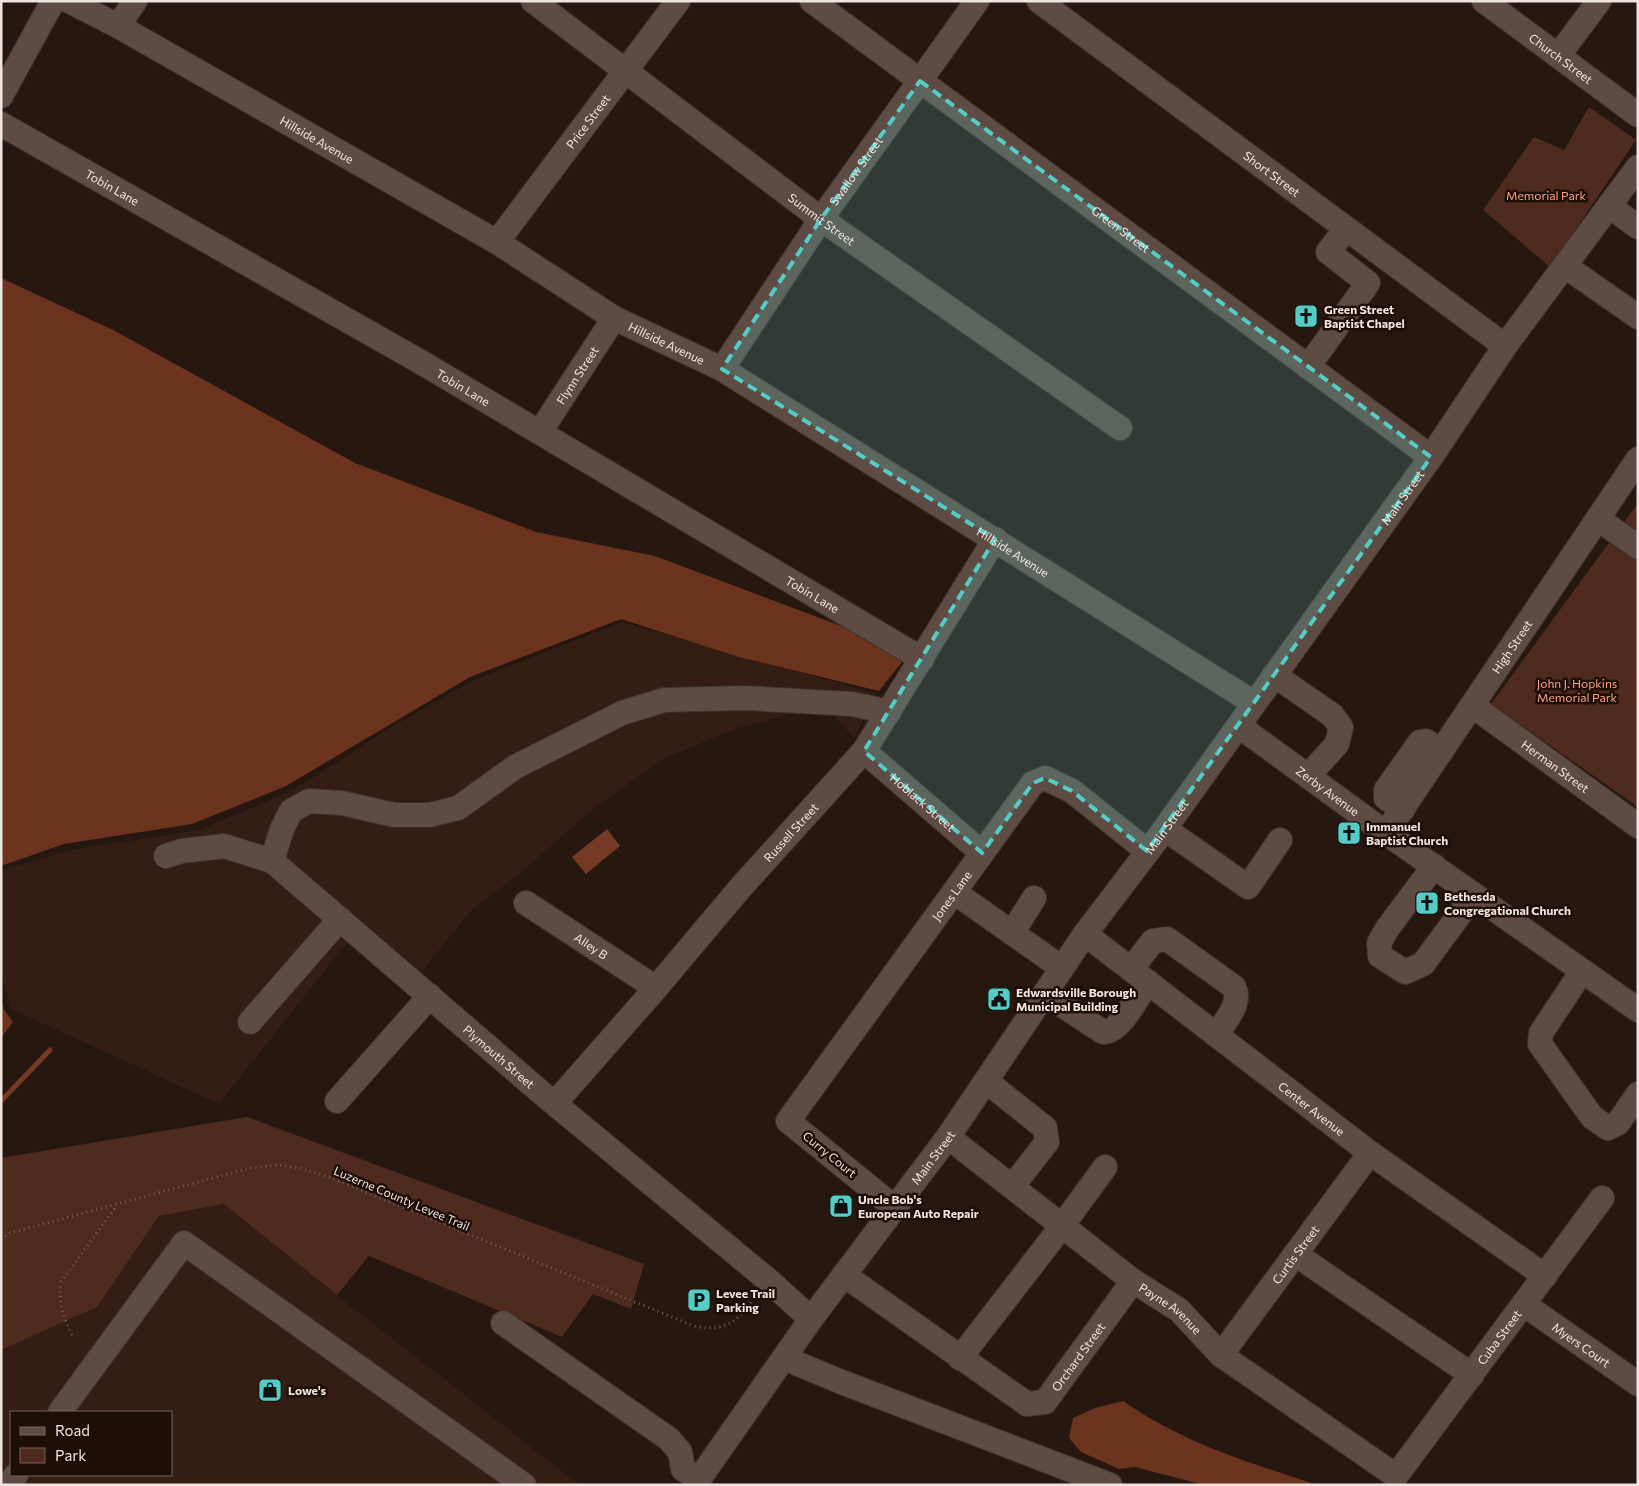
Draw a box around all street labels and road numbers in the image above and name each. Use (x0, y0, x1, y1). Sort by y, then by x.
street label: Church Street (1527, 30, 1596, 86)
street label: Price Street (563, 91, 613, 151)
street label: Hillside Avenue (278, 113, 356, 166)
street label: Swallow Street (826, 134, 885, 208)
street label: Short Street (1241, 148, 1303, 199)
street label: Tobin Lane (83, 166, 142, 208)
street label: Summit Street (786, 190, 858, 248)
street label: Green Street (1089, 203, 1153, 255)
street label: Hillside Avenue (626, 319, 707, 367)
street label: Flynn Street (553, 343, 601, 407)
street label: Tobin Lane (434, 366, 493, 408)
street label: Main Street (1378, 467, 1427, 527)
street label: Hillside Avenue (975, 524, 1052, 580)
street label: Tobin Lane (783, 573, 842, 615)
street label: High Street (1489, 617, 1535, 676)
street label: Herman Street (1519, 737, 1592, 795)
street label: Zerby Avenue (1294, 763, 1362, 818)
street label: Hoblack Street (888, 770, 958, 834)
street label: Main Street (1142, 796, 1191, 856)
street label: Russell Street (760, 800, 821, 864)
street label: Jones Lane (929, 868, 974, 924)
street label: Alley B (572, 930, 611, 962)
street label: Plymouth Street (461, 1022, 538, 1091)
street label: Center Avenue (1276, 1078, 1348, 1138)
street label: Curry Court (800, 1128, 860, 1180)
street label: Main Street (908, 1128, 958, 1187)
street label: Luzerne County Levee Trail (332, 1163, 472, 1233)
street label: Curtis Street (1269, 1222, 1322, 1287)
street label: Payne Avenue (1137, 1280, 1205, 1337)
street label: Cuba Street (1474, 1307, 1524, 1367)
street label: Myers Court (1550, 1319, 1613, 1370)
street label: Orchard Street (1048, 1320, 1108, 1394)

